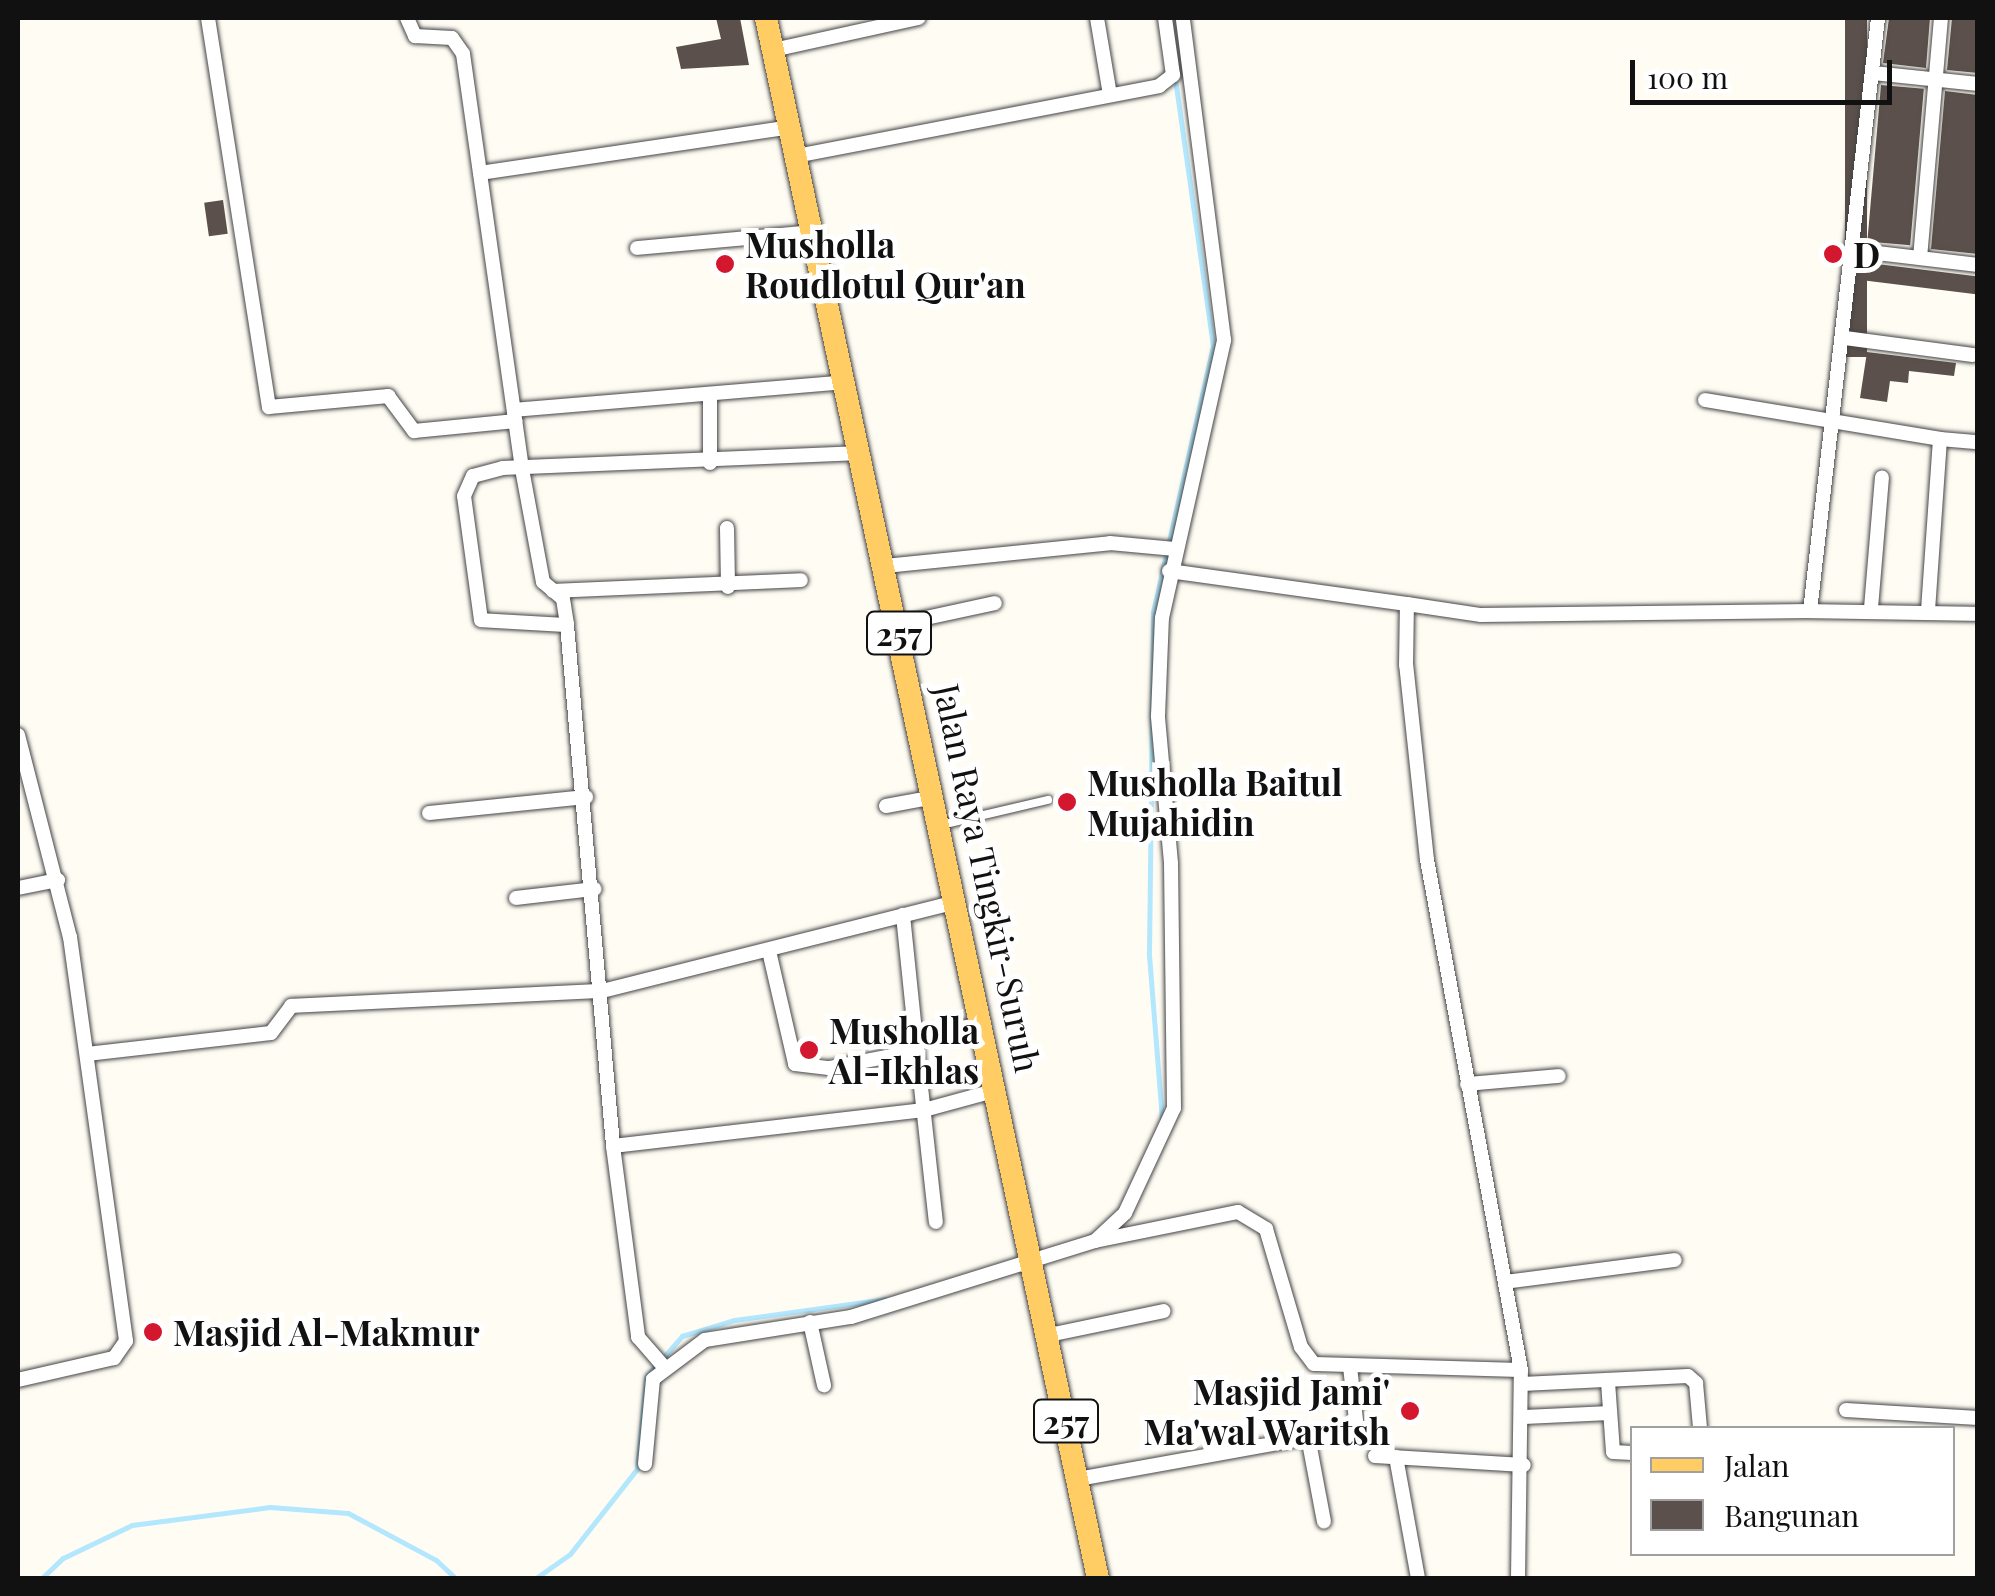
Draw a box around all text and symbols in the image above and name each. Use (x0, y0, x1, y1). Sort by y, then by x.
scale bar (1635, 40, 1898, 102)
text: 100 m (1647, 57, 1728, 97)
place label: Musholla Roudlotul Qur'an (745, 223, 1026, 305)
place label: D (1853, 233, 1880, 275)
marker: D (1822, 243, 1844, 265)
marker: Musholla Roudlotul Qur'an (714, 253, 736, 275)
road number: 257 (864, 606, 934, 660)
street label: Jalan Raya Tingkir-Suruh (926, 680, 1050, 1076)
place label: Musholla Baitul Mujahidin (1087, 761, 1342, 843)
marker: Musholla Baitul Mujahidin (1056, 791, 1078, 813)
place label: Musholla Al-Ikhlas (829, 1009, 979, 1091)
marker: Musholla Al-Ikhlas (798, 1039, 820, 1061)
place label: Masjid Al-Makmur (173, 1311, 481, 1353)
marker: Masjid Al-Makmur (142, 1321, 164, 1343)
place label: Masjid Jami' Ma'wal Waritsh (1142, 1370, 1390, 1452)
road number: 257 (1031, 1394, 1101, 1448)
marker: Masjid Jami' Ma'wal Waritsh (1399, 1400, 1421, 1422)
legend (1630, 1426, 1955, 1556)
text: Jalan (1724, 1445, 1790, 1485)
text: Bangunan (1724, 1495, 1859, 1535)

